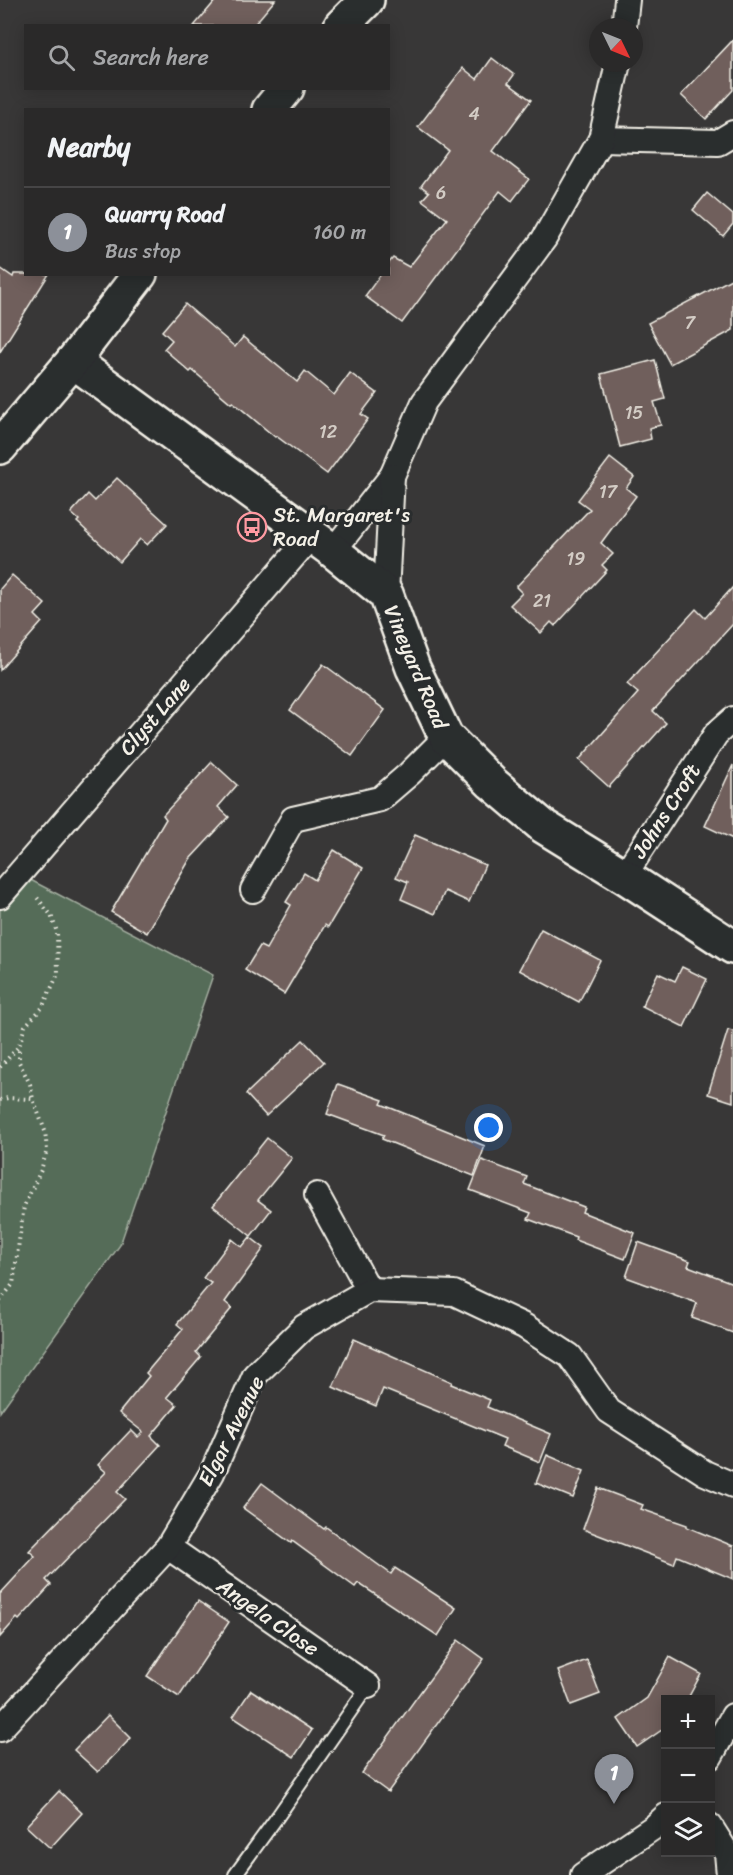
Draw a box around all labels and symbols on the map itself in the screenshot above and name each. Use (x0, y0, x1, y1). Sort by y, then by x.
north arrow (589, 18, 643, 72)
house number: 4 (468, 98, 480, 130)
house number: 6 (436, 177, 446, 209)
house number: 7 (685, 307, 697, 339)
house number: 15 (625, 397, 643, 429)
house number: 12 (319, 416, 337, 448)
house number: 17 (599, 476, 619, 508)
place label: St. Margaret's Road (273, 496, 410, 558)
bus stop icon: St. Margaret's Road (236, 511, 268, 543)
house number: 19 (567, 543, 585, 575)
house number: 21 (533, 585, 551, 617)
street label: Vineyard Road (373, 599, 460, 737)
street label: Clyst Lane (109, 667, 201, 765)
street label: Johns Croft (620, 756, 711, 867)
your location (474, 1113, 503, 1142)
street label: Elgar Avenue (187, 1369, 275, 1493)
street label: Angela Close (208, 1567, 328, 1667)
pin: 1 (594, 1754, 634, 1804)

